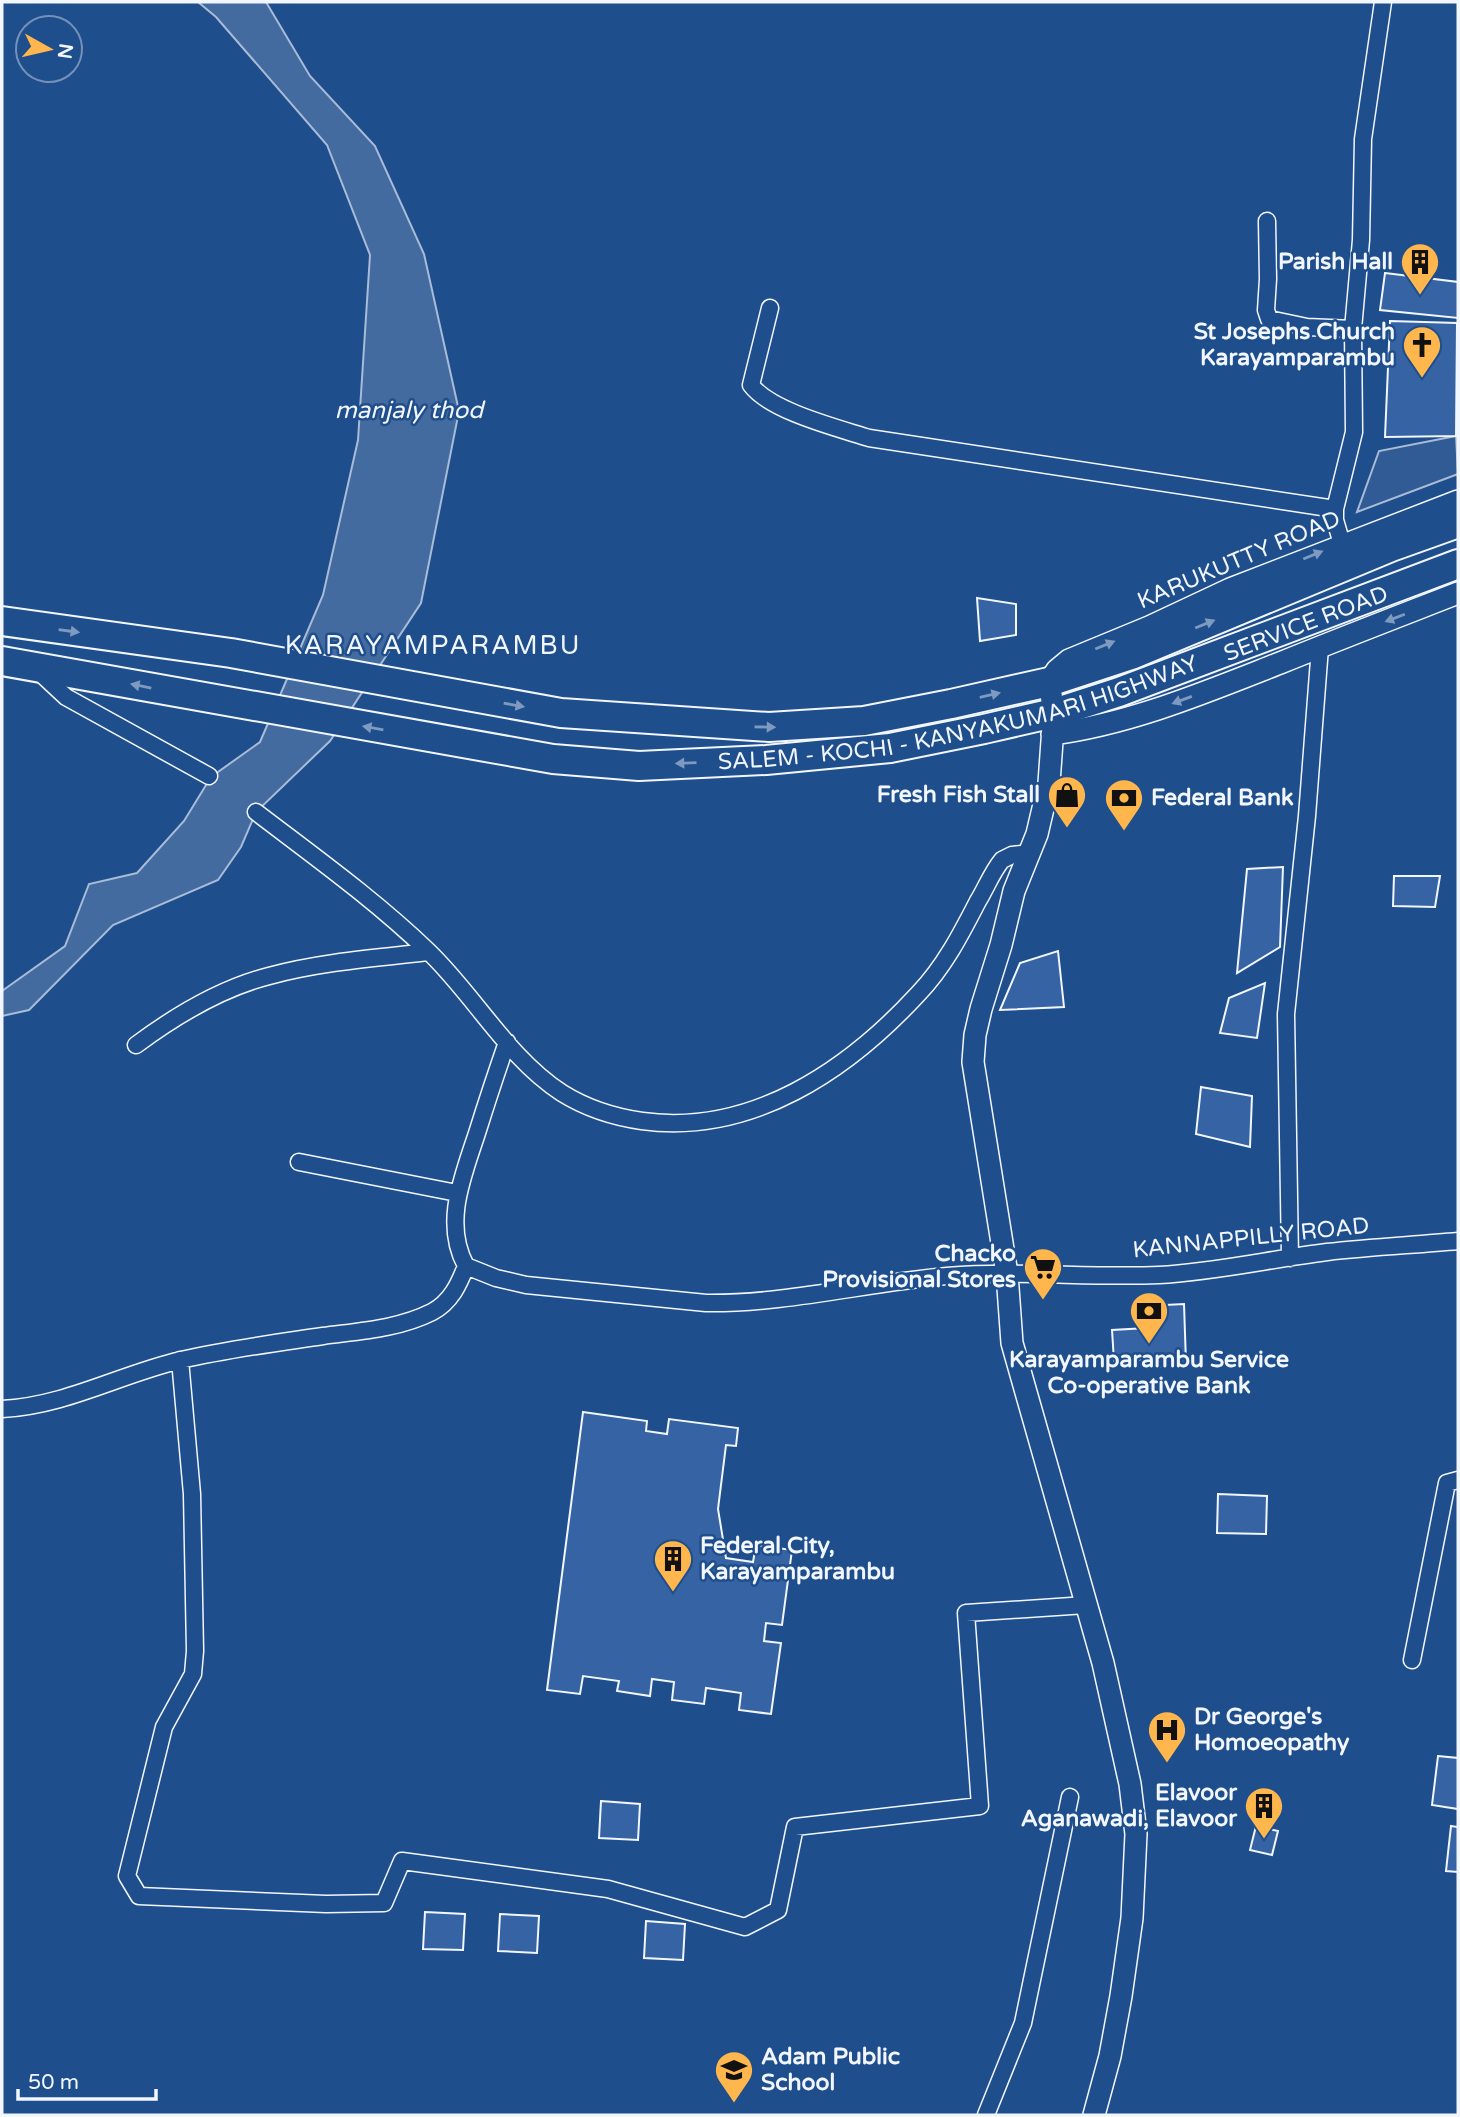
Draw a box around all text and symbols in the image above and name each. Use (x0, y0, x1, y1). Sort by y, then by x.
north arrow (14, 14, 84, 84)
text: N (53, 42, 77, 60)
building icon: Parish Hall (1399, 241, 1441, 296)
place label: Parish Hall (1278, 248, 1393, 276)
place label: St Josephs Church Karayamparambu (1194, 318, 1395, 372)
church icon: St Josephs Church Karayamparambu (1401, 324, 1443, 379)
water label: manjaly thod (335, 396, 486, 425)
street label: KARUKUTTY ROAD (1133, 505, 1345, 615)
one-way arrow (1303, 550, 1324, 561)
street label: SERVICE ROAD (1220, 580, 1392, 668)
one-way arrow (1384, 612, 1405, 623)
one-way arrow (1195, 619, 1216, 630)
one-way arrow (58, 625, 80, 636)
district label: KARAYAMPARAMBU (285, 630, 581, 661)
one-way arrow (1094, 640, 1115, 651)
street label: SALEM - KOCHI - KANYAKUMARI HIGHWAY (717, 649, 1202, 776)
one-way arrow (130, 680, 152, 691)
one-way arrow (979, 690, 1001, 701)
one-way arrow (1172, 694, 1193, 705)
one-way arrow (503, 700, 525, 711)
one-way arrow (754, 721, 776, 732)
one-way arrow (362, 722, 384, 733)
one-way arrow (675, 758, 697, 769)
shop icon: Fresh Fish Stall (1046, 774, 1088, 829)
bank icon: Federal Bank (1103, 777, 1145, 832)
place label: Fresh Fish Stall (877, 781, 1040, 809)
place label: Federal Bank (1151, 784, 1294, 812)
street label: KANNAPPILLY ROAD (1131, 1212, 1371, 1264)
place label: Chacko Provisional Stores (822, 1240, 1016, 1294)
supermarket icon: Chacko Provisional Stores (1022, 1246, 1064, 1301)
bank icon: Karayamparambu Service Co-operative Bank (1128, 1290, 1170, 1345)
place label: Karayamparambu Service Co-operative Bank (1009, 1346, 1289, 1400)
place label: Federal City, Karayamparambu (700, 1532, 895, 1586)
building icon: Federal City, Karayamparambu (652, 1538, 694, 1593)
place label: Dr George's Homoeopathy (1194, 1703, 1350, 1757)
hospital icon: Dr George's Homoeopathy (1146, 1709, 1188, 1764)
place label: Elavoor Aganawadi, Elavoor (1021, 1779, 1238, 1833)
building icon: Elavoor Aganawadi, Elavoor (1243, 1785, 1285, 1840)
place label: Adam Public School (761, 2043, 900, 2097)
school or university icon: Adam Public School (713, 2049, 755, 2104)
scale bar (18, 2058, 156, 2102)
text: 50 m (28, 2070, 79, 2095)

